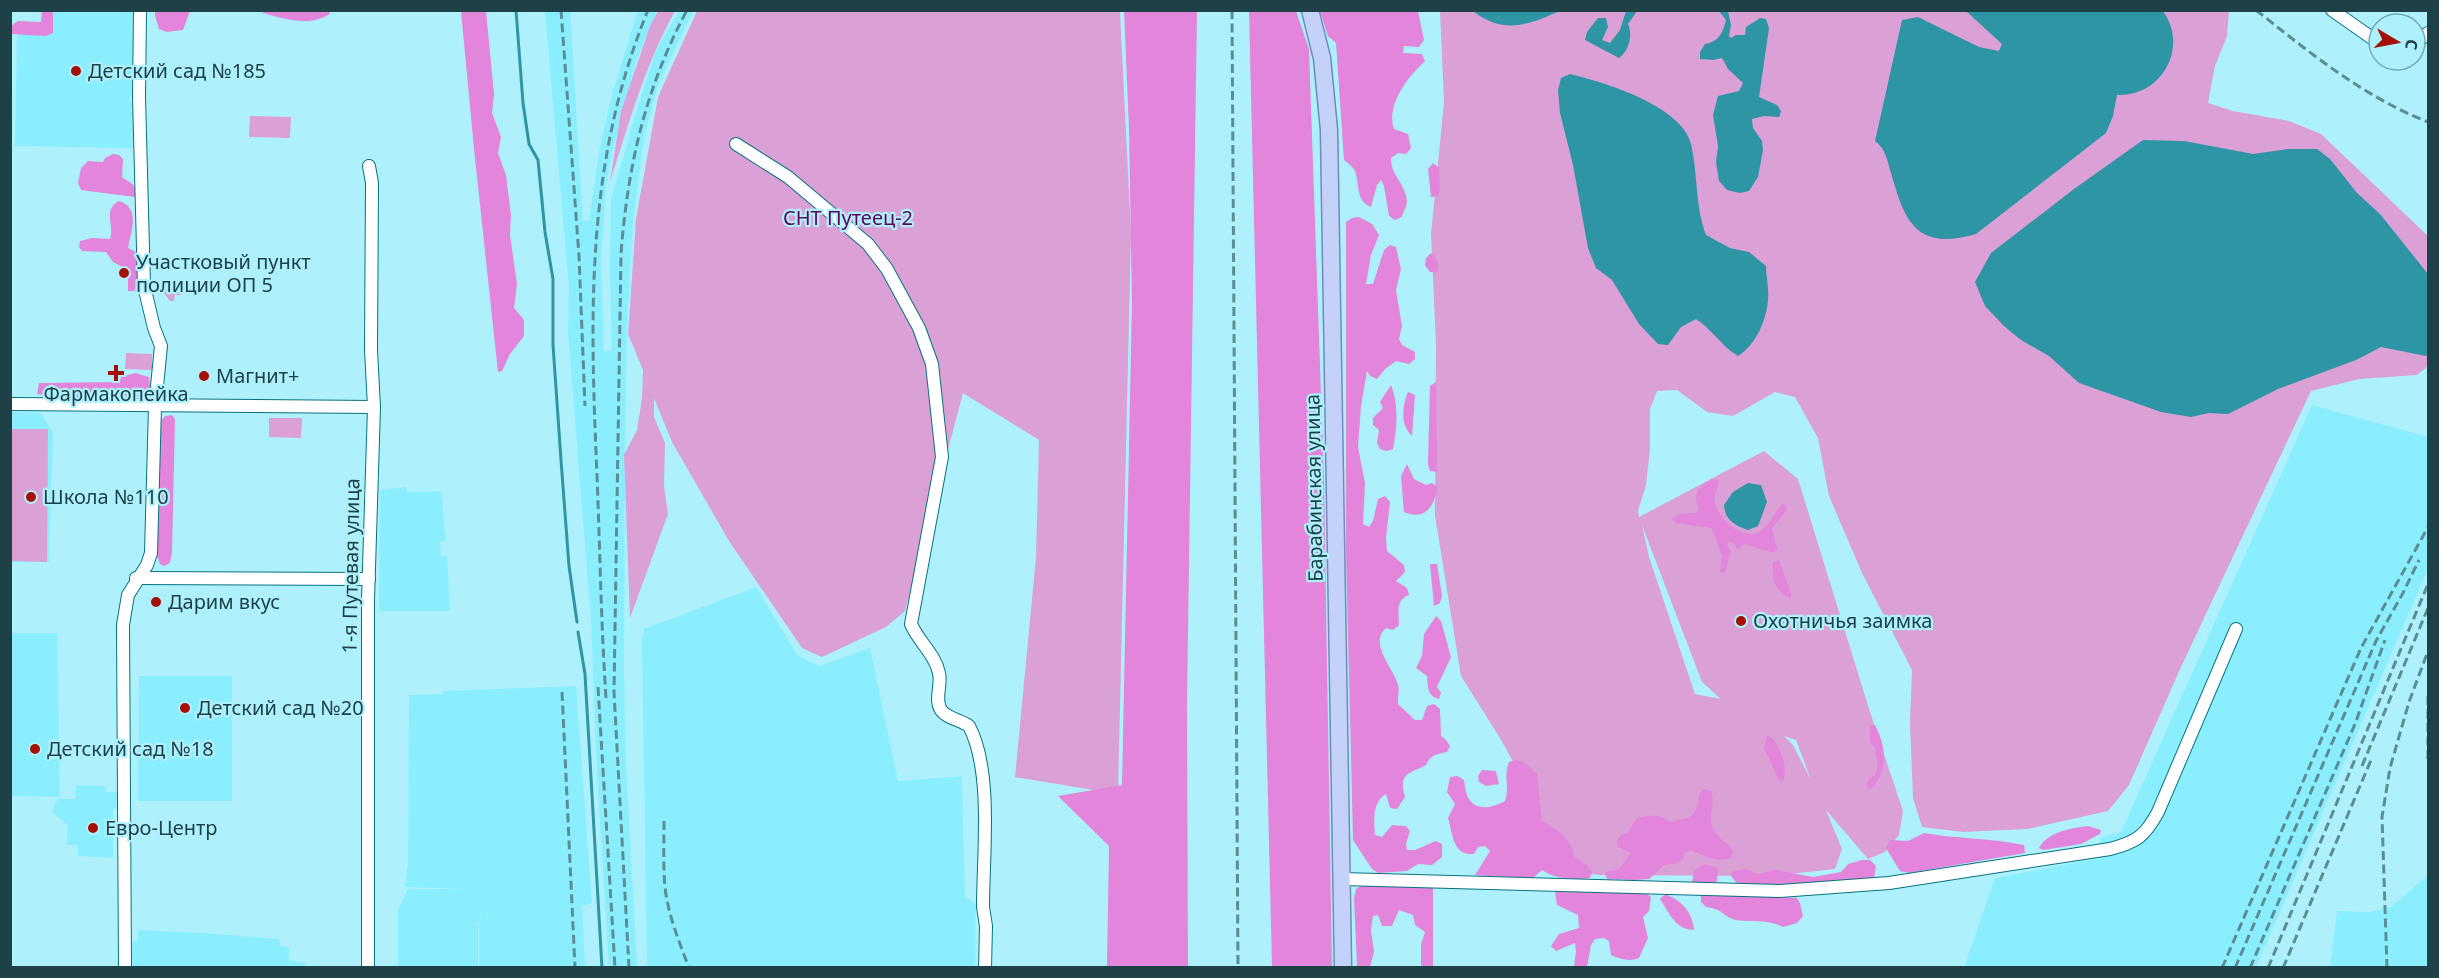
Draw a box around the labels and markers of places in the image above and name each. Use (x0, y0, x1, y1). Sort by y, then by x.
place label: Детский сад №185 (88, 57, 266, 84)
marker: Детский сад №185 (69, 64, 83, 78)
place label: Участковый пункт полиции ОП 5 (136, 248, 311, 298)
marker: Участковый пункт полиции ОП 5 (117, 266, 131, 280)
place label: Магнит+ (216, 362, 299, 389)
marker: Фармакопейка (109, 366, 123, 380)
marker: Магнит+ (197, 369, 211, 383)
place label: Фармакопейка (43, 380, 189, 407)
place label: Школа №110 (43, 483, 169, 510)
marker: Школа №110 (24, 490, 38, 504)
place label: Дарим вкус (168, 588, 280, 615)
marker: Дарим вкус (149, 595, 163, 609)
place label: Охотничья заимка (1753, 607, 1932, 634)
marker: Охотничья заимка (1734, 614, 1748, 628)
place label: Детский сад №20 (197, 694, 364, 721)
marker: Детский сад №20 (178, 701, 192, 715)
place label: Детский сад №18 (47, 735, 214, 762)
marker: Детский сад №18 (28, 742, 42, 756)
place label: Евро-Центр (105, 814, 217, 841)
marker: Евро-Центр (86, 821, 100, 835)

